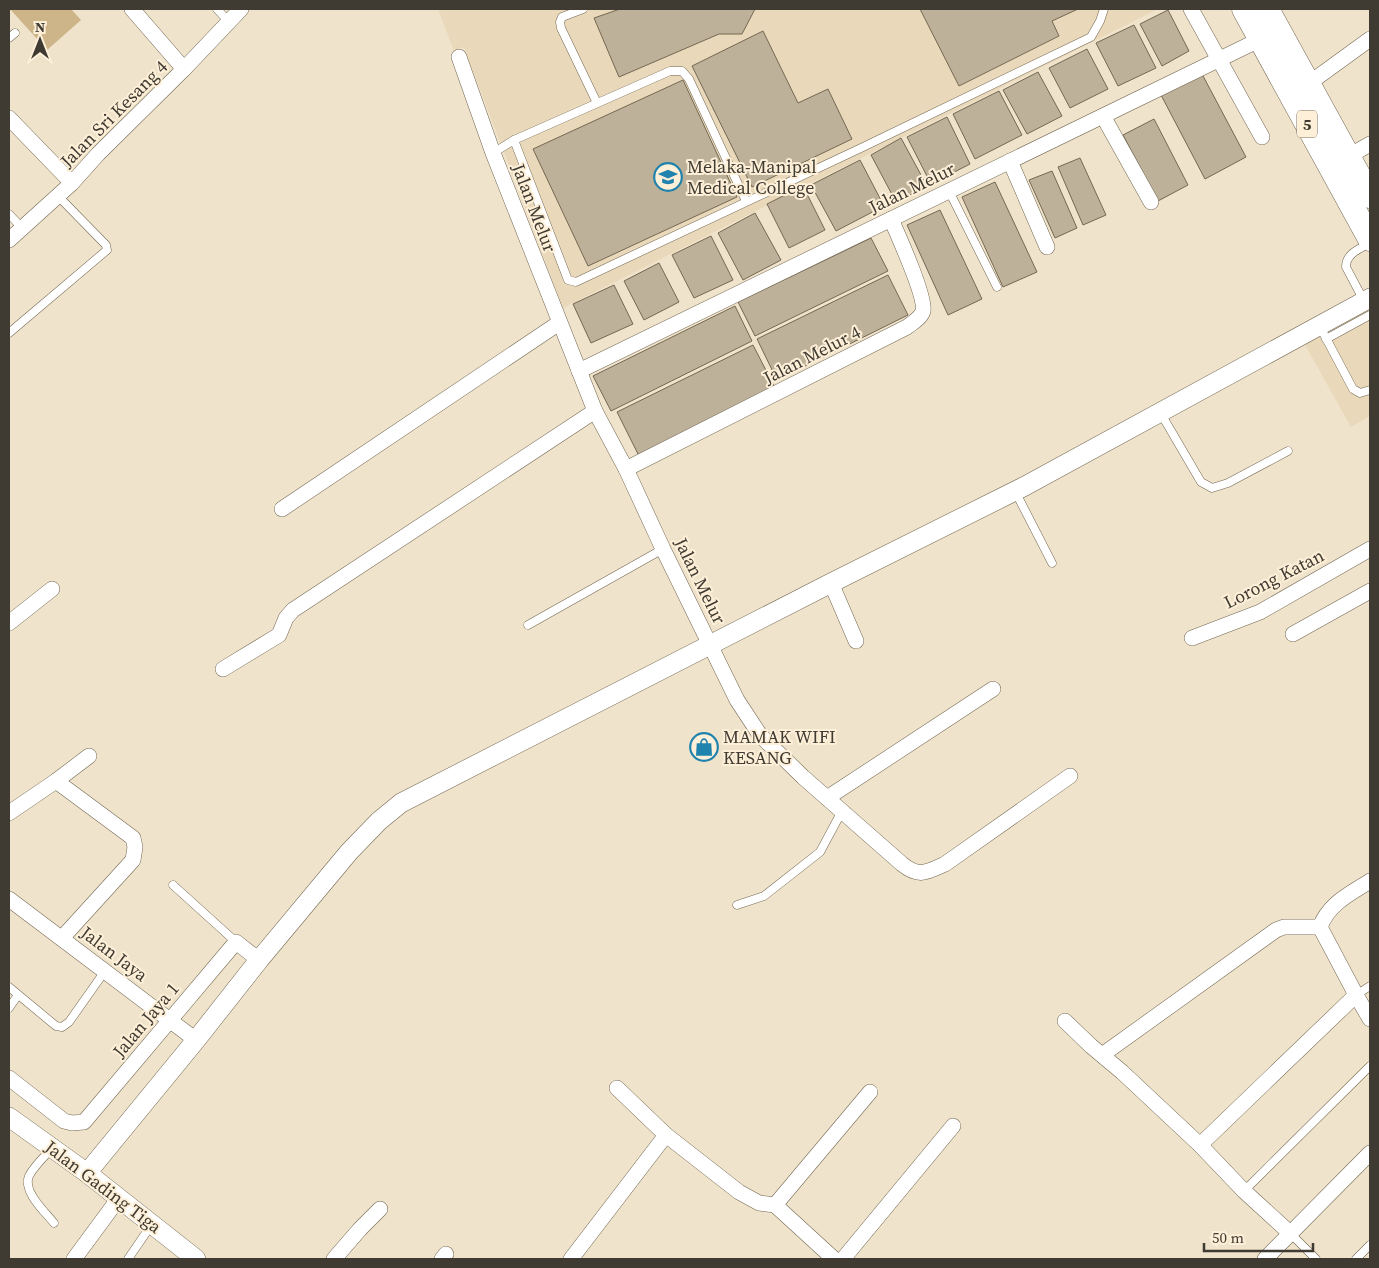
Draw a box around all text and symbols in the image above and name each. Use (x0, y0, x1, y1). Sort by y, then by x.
north arrow (15, 15, 65, 65)
text: N (35, 17, 45, 37)
street label: Jalan Sri Kesang 4 (54, 54, 173, 174)
road number: 5 (1297, 110, 1317, 138)
place label: Melaka-Manipal Medical College (687, 154, 817, 200)
street label: Jalan Melur (864, 156, 959, 220)
street label: Jalan Melur (506, 159, 563, 256)
school or university icon: Melaka-Manipal Medical College (653, 162, 683, 192)
street label: Jalan Melur 4 (758, 319, 865, 390)
street label: Jalan Melur (668, 533, 732, 628)
street label: Lorong Katan (1219, 543, 1328, 614)
place label: MAMAK WIFI KESANG (723, 724, 836, 770)
shop icon: MAMAK WIFI KESANG (689, 732, 719, 762)
street label: Jalan Jaya (75, 920, 154, 988)
street label: Jalan Jaya 1 (106, 977, 185, 1063)
street label: Jalan Gading Tiga (39, 1134, 167, 1239)
scale bar (1204, 1220, 1313, 1252)
text: 50 m (1212, 1227, 1244, 1248)

